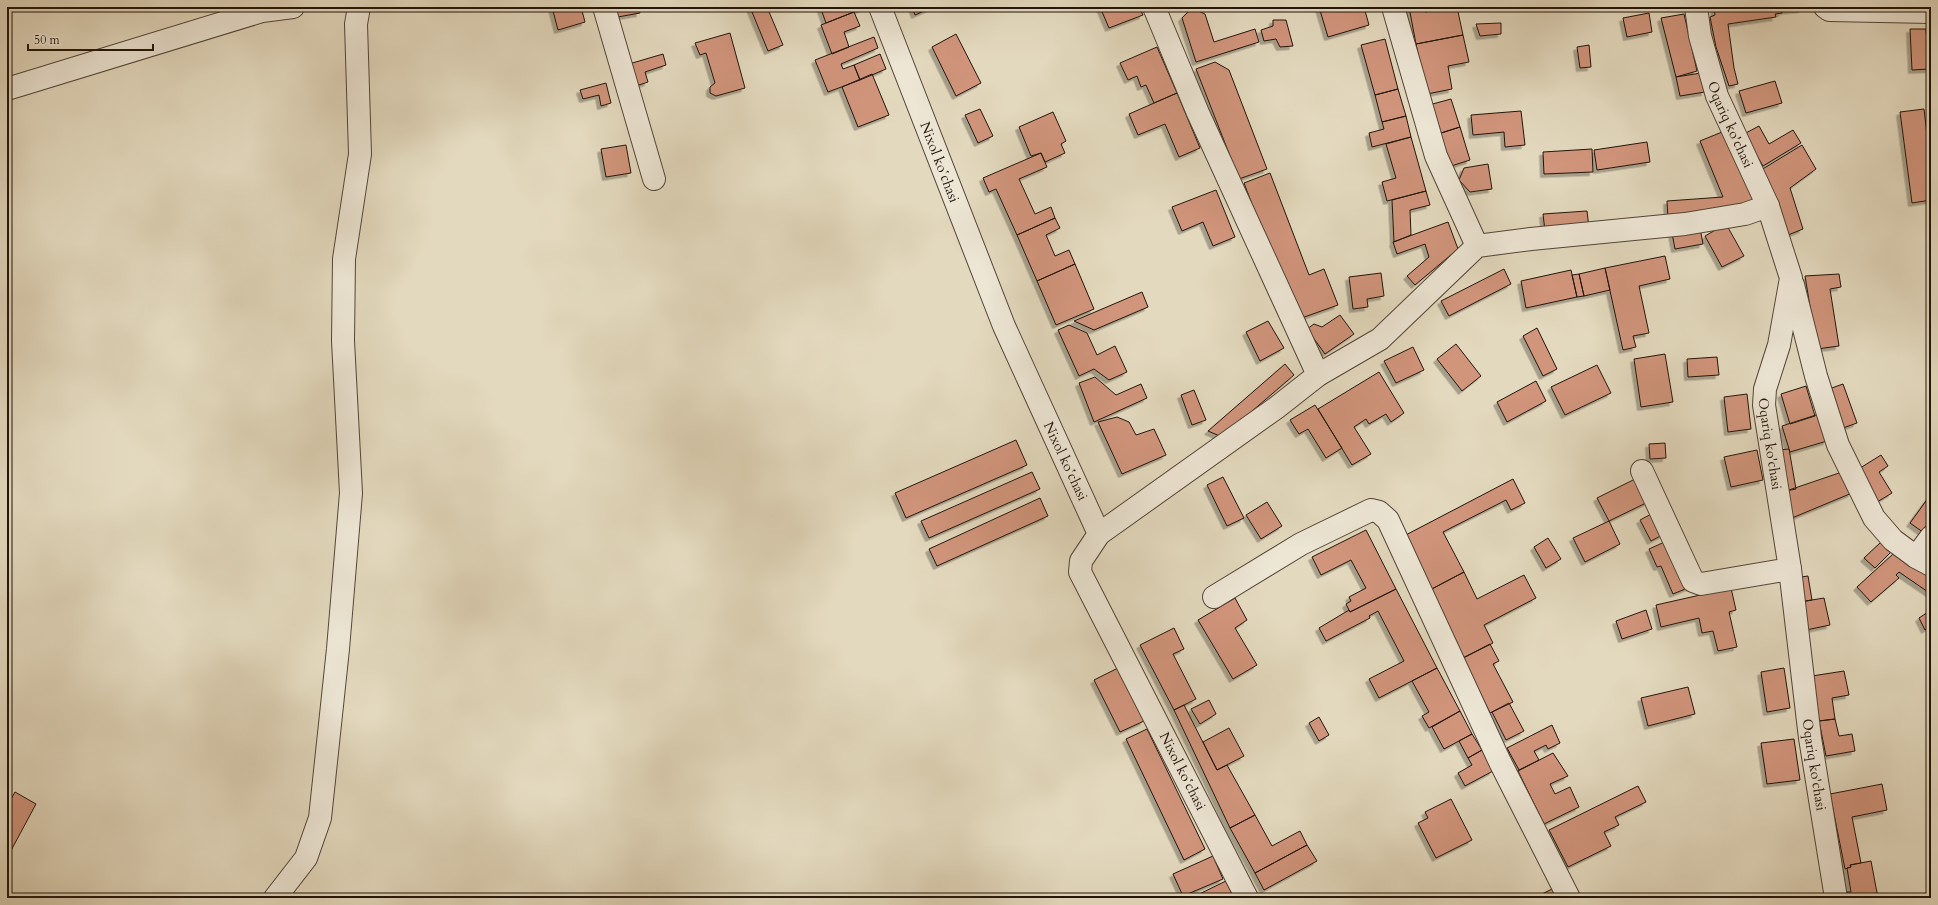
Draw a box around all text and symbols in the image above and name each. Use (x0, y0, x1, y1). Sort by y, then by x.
scale bar (28, 26, 153, 52)
text: 50 m (34, 32, 61, 48)
street label: Oqariq ko'chasi (1703, 79, 1758, 171)
street label: Nixol koʻchasi (915, 119, 964, 205)
street label: Oqariq ko'chasi (1754, 397, 1786, 491)
street label: Nixol koʻchasi (1039, 419, 1092, 504)
street label: Oqariq ko'chasi (1798, 718, 1831, 812)
street label: Nixol koʻchasi (1155, 729, 1210, 813)

